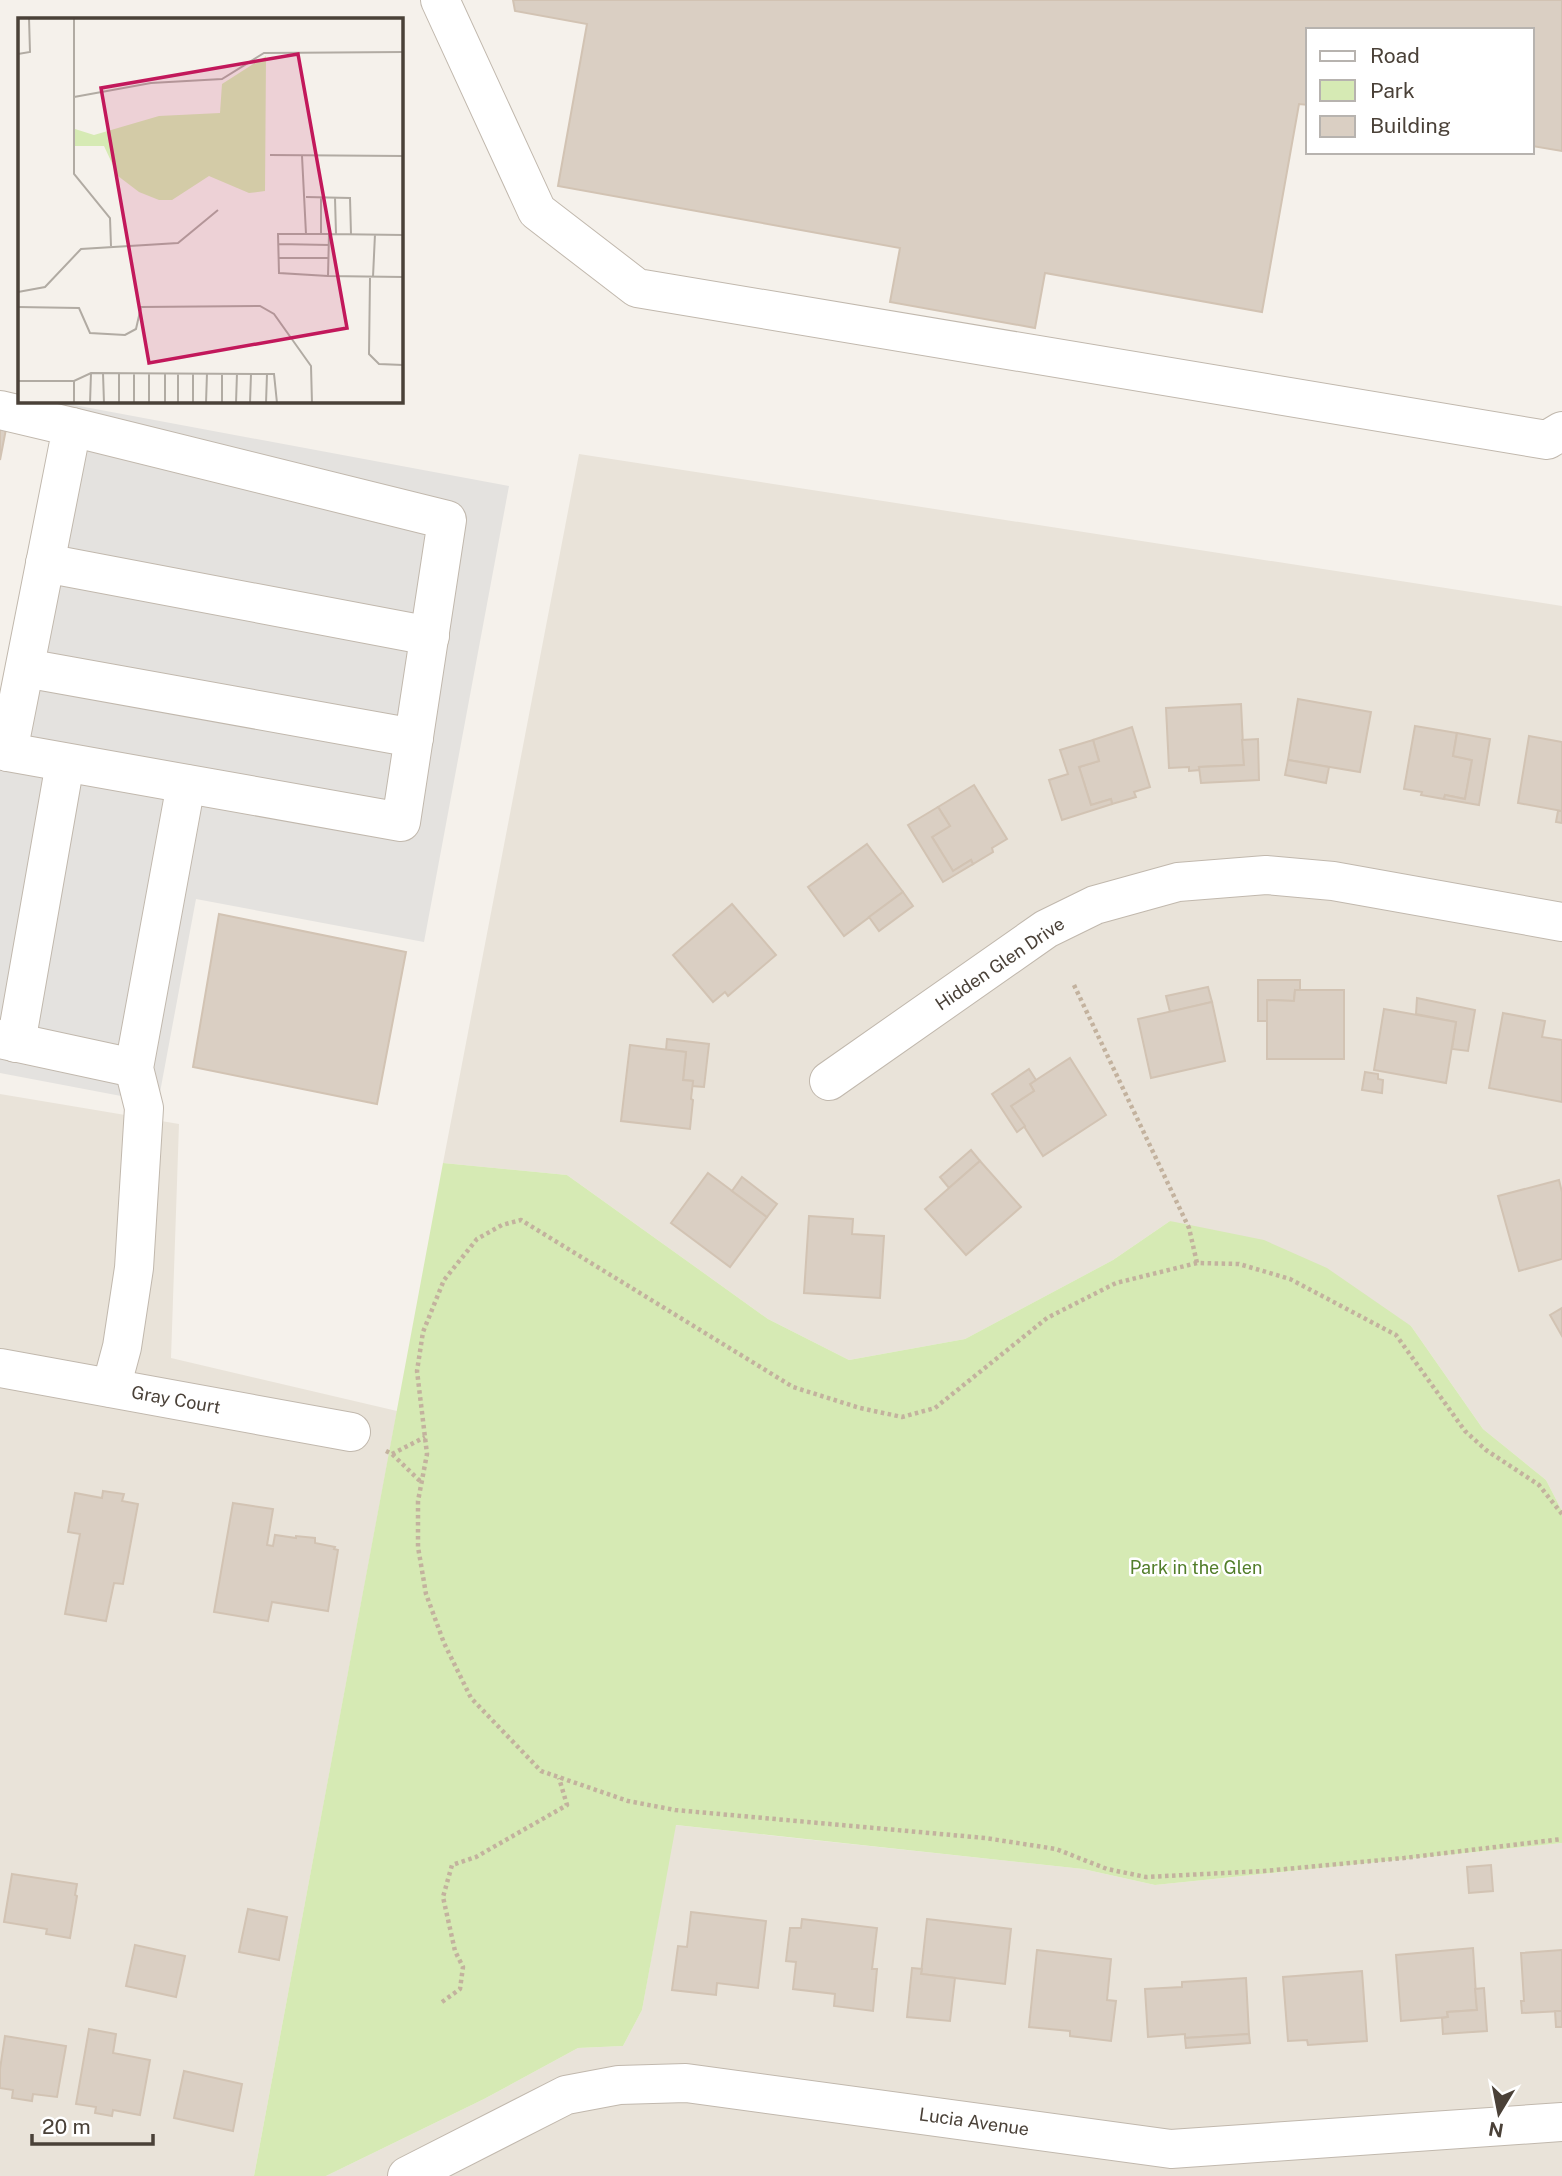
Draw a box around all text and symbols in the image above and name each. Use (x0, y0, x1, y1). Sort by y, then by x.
inset map (18, 18, 402, 402)
legend (1306, 28, 1534, 154)
text: Road (1370, 43, 1420, 68)
text: Park (1370, 78, 1415, 103)
text: Building (1370, 113, 1451, 138)
street label: Hidden Glen Drive (931, 913, 1068, 1014)
street label: Gray Court (130, 1381, 222, 1418)
park label: Park in the Glen (1130, 1557, 1262, 1578)
north arrow (1464, 2078, 1534, 2148)
scale bar (32, 2102, 152, 2146)
street label: Lucia Avenue (918, 2103, 1031, 2140)
text: 20 m (42, 2114, 91, 2139)
text: N (1487, 2118, 1505, 2142)

